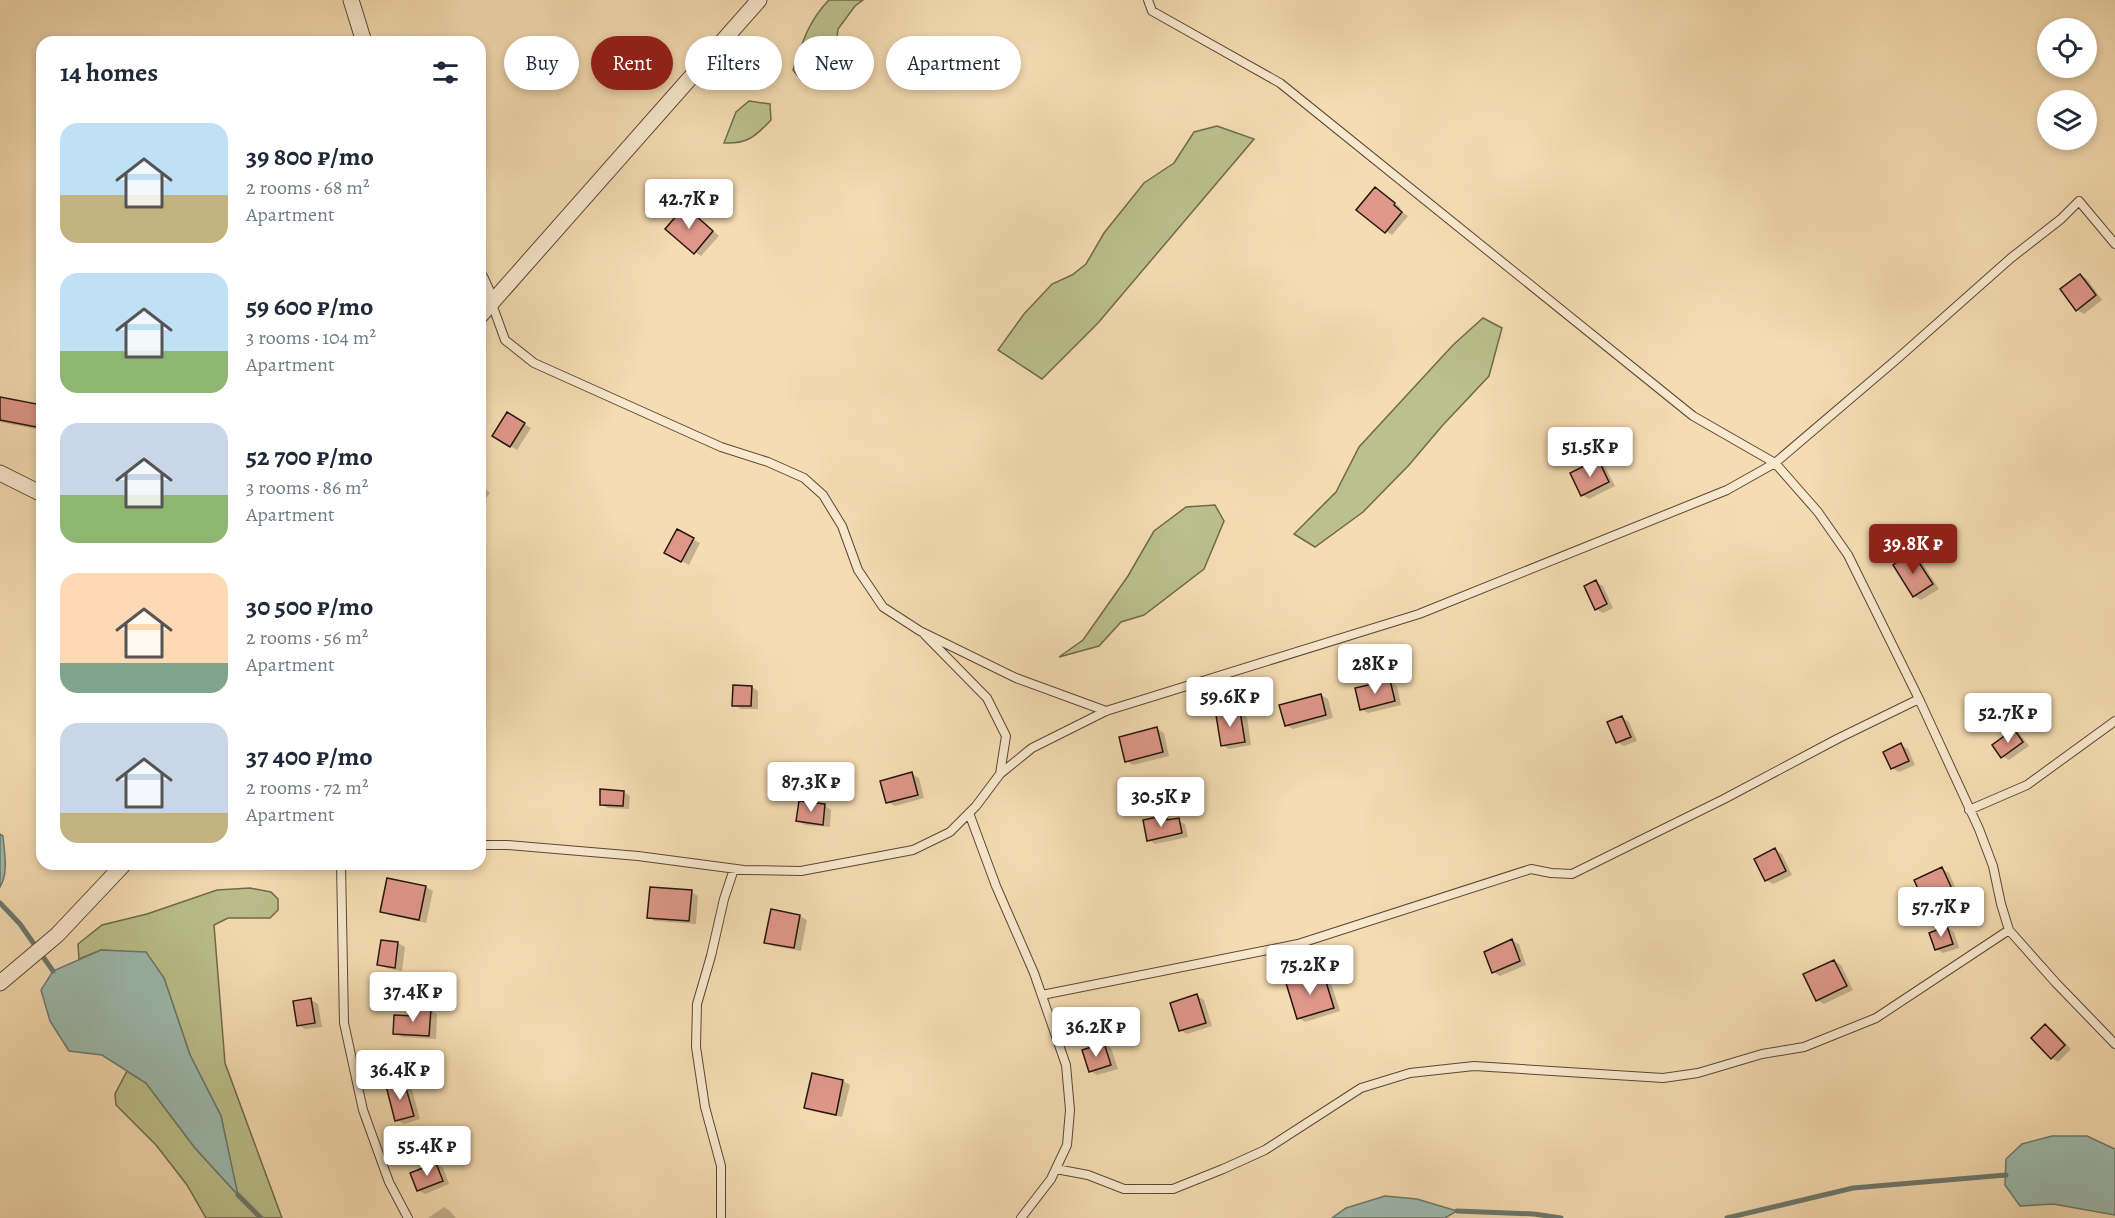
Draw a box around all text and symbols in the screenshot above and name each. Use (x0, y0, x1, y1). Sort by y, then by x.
map controls (2037, 18, 2097, 150)
button: locate (2037, 18, 2097, 78)
chip: Buy (504, 36, 579, 90)
chip: Rent (591, 36, 673, 90)
chip: Filters (685, 36, 782, 90)
chip: New (794, 36, 874, 90)
chip: Apartment (886, 36, 1021, 90)
text: 14 homes (60, 55, 158, 90)
icon: filters (429, 56, 462, 89)
button: layers (2037, 90, 2097, 150)
text: 39 800 ₽/mo (246, 139, 374, 174)
icon: home (108, 147, 180, 219)
text: 2 rooms · 68 m² (246, 174, 370, 201)
pin: 42.7K ₽ (634, 179, 744, 230)
text: 42.7K ₽ (659, 185, 719, 212)
text: Apartment (246, 201, 335, 228)
text: 59 600 ₽/mo (246, 289, 373, 324)
icon: home (108, 297, 180, 369)
text: 3 rooms · 104 m² (246, 324, 376, 351)
text: Apartment (246, 351, 335, 378)
pin: 51.5K ₽ (1535, 427, 1645, 478)
text: 51.5K ₽ (1562, 433, 1618, 460)
text: 52 700 ₽/mo (246, 439, 373, 474)
icon: home (108, 447, 180, 519)
text: 3 rooms · 86 m² (246, 474, 368, 501)
text: Apartment (246, 501, 335, 528)
pin: 39.8K ₽ (1858, 524, 1968, 575)
text: 39.8K ₽ (1883, 530, 1943, 557)
text: 30 500 ₽/mo (246, 589, 374, 624)
icon: home (108, 597, 180, 669)
text: 2 rooms · 56 m² (246, 624, 368, 651)
pin: 28K ₽ (1333, 644, 1417, 695)
text: 28K ₽ (1352, 650, 1398, 677)
text: Apartment (246, 651, 335, 678)
pin: 59.6K ₽ (1175, 677, 1285, 728)
text: 59.6K ₽ (1200, 683, 1260, 710)
pin: 52.7K ₽ (1953, 693, 2063, 744)
text: 52.7K ₽ (1978, 699, 2038, 726)
text: 37 400 ₽/mo (246, 739, 373, 774)
icon: home (108, 747, 180, 819)
pin: 87.3K ₽ (756, 762, 866, 813)
text: 87.3K ₽ (781, 768, 841, 795)
text: 2 rooms · 72 m² (246, 774, 368, 801)
pin: 30.5K ₽ (1106, 777, 1216, 828)
text: 30.5K ₽ (1131, 783, 1191, 810)
text: Apartment (246, 801, 335, 828)
pin: 57.7K ₽ (1886, 887, 1996, 938)
text: 57.7K ₽ (1912, 893, 1970, 920)
pin: 75.2K ₽ (1255, 945, 1365, 996)
text: 75.2K ₽ (1280, 951, 1340, 978)
pin: 37.4K ₽ (358, 972, 468, 1023)
text: 37.4K ₽ (384, 978, 442, 1005)
pin: 36.2K ₽ (1041, 1007, 1151, 1058)
text: 36.2K ₽ (1066, 1013, 1126, 1040)
pin: 36.4K ₽ (345, 1050, 455, 1101)
text: 36.4K ₽ (370, 1056, 430, 1083)
pin: 55.4K ₽ (372, 1126, 482, 1177)
text: 55.4K ₽ (398, 1132, 456, 1159)

